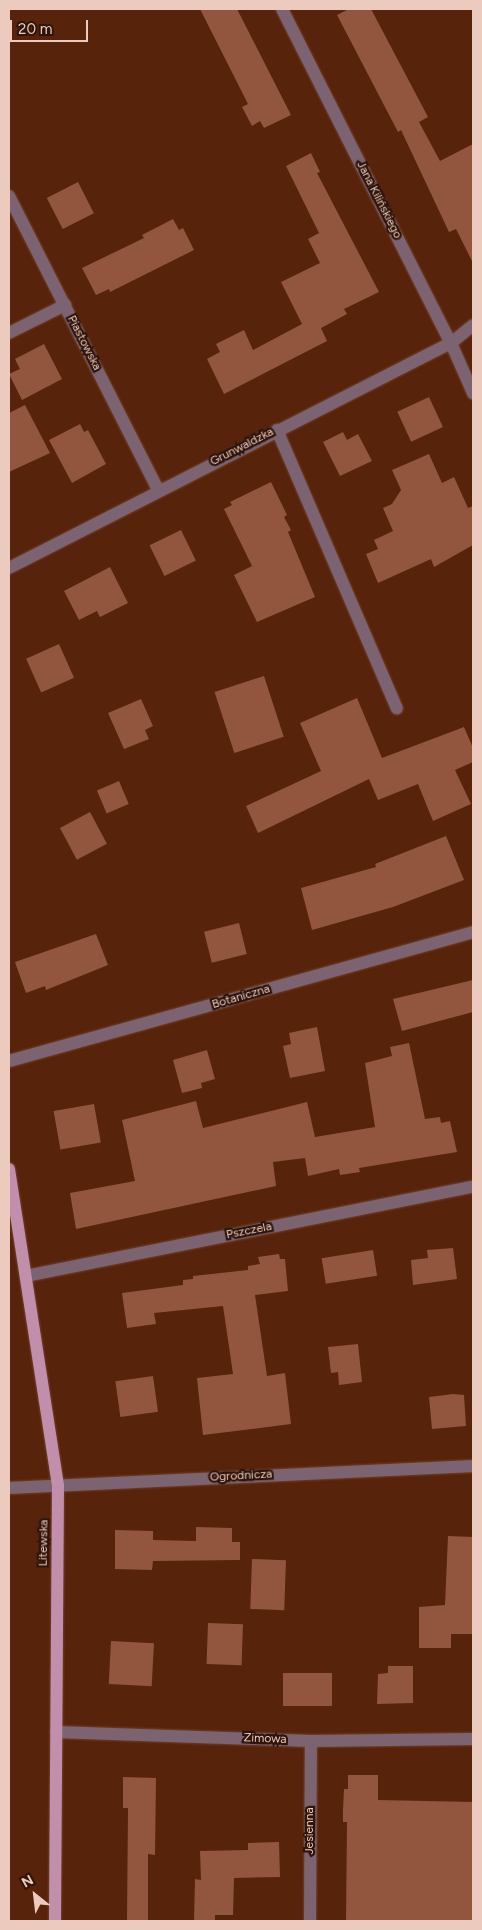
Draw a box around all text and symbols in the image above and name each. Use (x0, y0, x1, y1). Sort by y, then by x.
scale bar (12, 10, 90, 42)
text: 20 m (18, 20, 52, 38)
street label: Jana Kilińskiego (353, 159, 405, 241)
street label: Piastowska (64, 313, 104, 373)
street label: Grunwaldzka (208, 425, 276, 469)
street label: Botaniczna (210, 982, 272, 1012)
street label: Pszczela (225, 1220, 273, 1242)
street label: Ogrodnicza (209, 1467, 273, 1485)
street label: Litewska (36, 1520, 52, 1566)
street label: Zimowa (243, 1731, 287, 1747)
street label: Jesienna (303, 1807, 317, 1855)
north arrow (10, 1870, 60, 1920)
text: N (19, 1871, 36, 1892)

